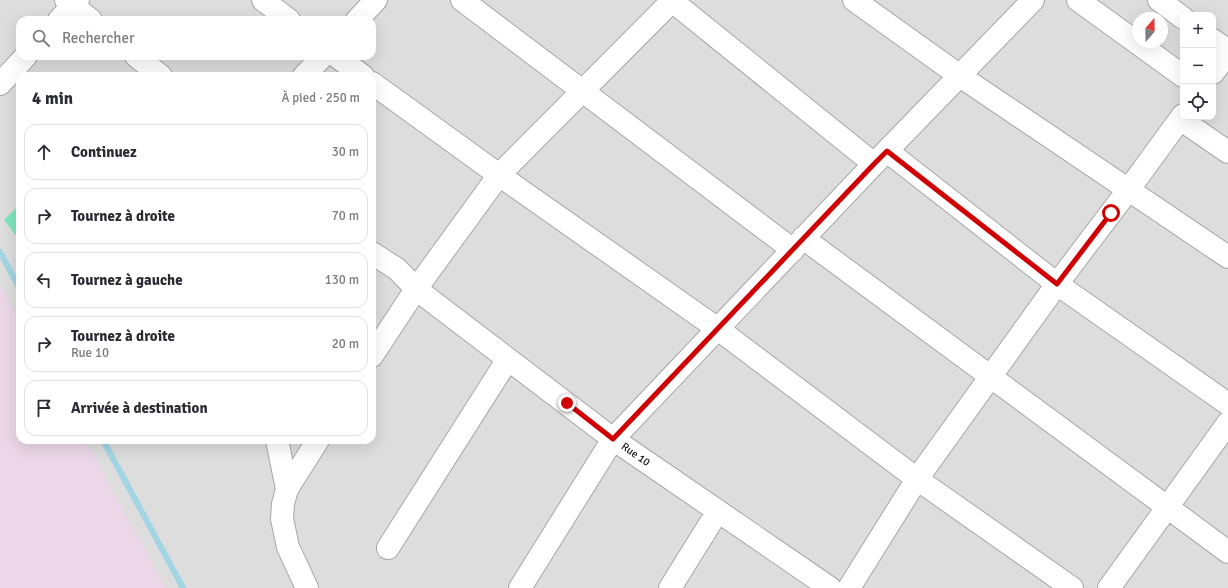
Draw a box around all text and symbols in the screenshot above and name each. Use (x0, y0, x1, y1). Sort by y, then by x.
north arrow (1132, 12, 1168, 48)
map controls (1180, 12, 1216, 120)
button: + (1180, 12, 1216, 48)
search box (16, 16, 376, 60)
icon: search (30, 27, 52, 49)
text: Rechercher (62, 29, 135, 47)
button: − (1180, 48, 1216, 84)
button: locate (1180, 84, 1216, 120)
text: 4 min (32, 88, 73, 109)
text: À pied · 250 m (281, 90, 360, 106)
icon: ahead (33, 141, 55, 163)
text: Continuez (71, 143, 137, 161)
text: 30 m (332, 144, 359, 160)
route start (1102, 204, 1120, 222)
icon: right (33, 205, 55, 227)
text: Tournez à droite (71, 207, 175, 225)
text: 70 m (332, 208, 359, 224)
icon: left (33, 269, 55, 291)
text: Tournez à gauche (71, 271, 183, 289)
text: 130 m (325, 272, 359, 288)
text: Tournez à droite (71, 327, 175, 345)
icon: right (33, 333, 55, 355)
text: 20 m (332, 336, 359, 352)
text: Rue 10 (71, 345, 109, 361)
route end (558, 394, 576, 412)
icon: arrive (33, 397, 55, 419)
text: Arrivée à destination (71, 399, 208, 417)
street label: Rue 10 (619, 440, 653, 469)

